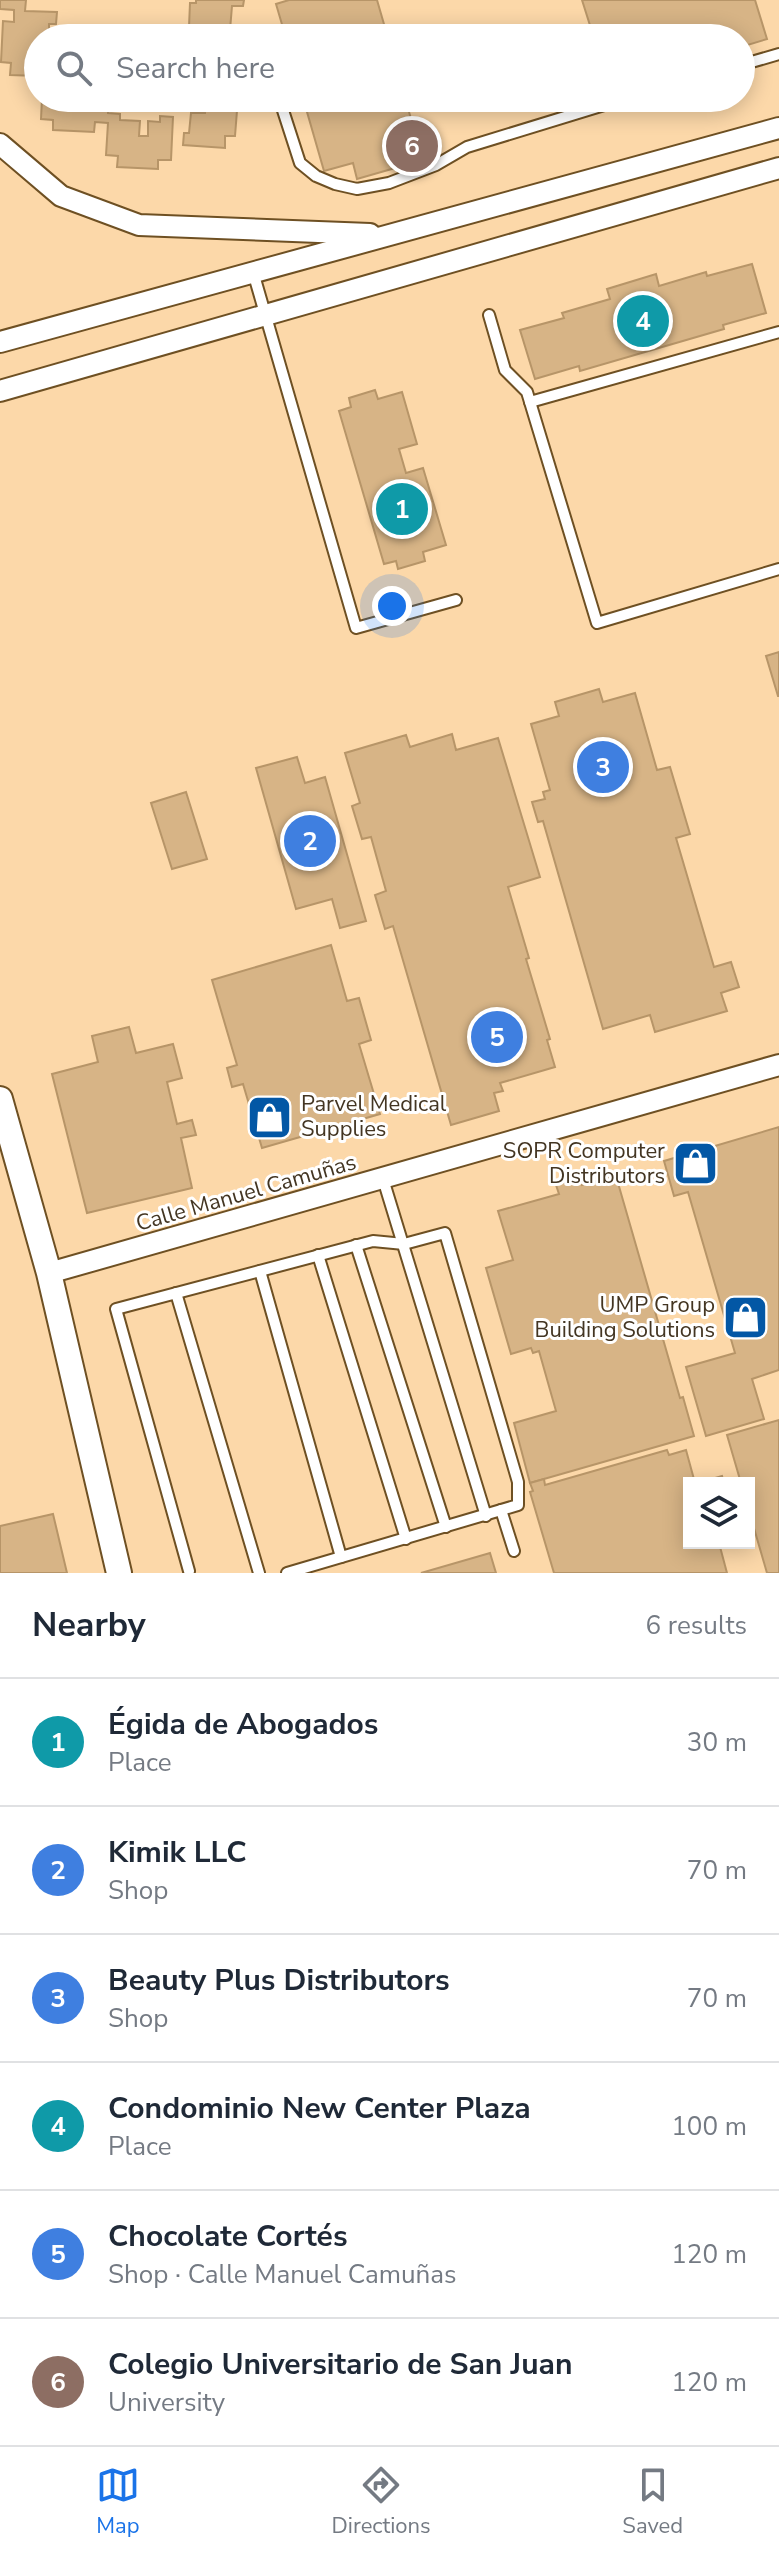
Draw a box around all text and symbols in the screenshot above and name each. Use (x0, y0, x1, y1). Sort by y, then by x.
search box (24, 24, 755, 112)
icon: search (52, 46, 96, 90)
text: Search here (116, 48, 275, 89)
pin: 6 (386, 116, 438, 176)
pin: 4 (617, 291, 669, 351)
pin: 1 (376, 479, 428, 539)
your location (372, 586, 412, 626)
pin: 3 (577, 737, 629, 797)
pin: 2 (284, 811, 336, 871)
pin: 5 (471, 1007, 523, 1067)
place label: Parvel Medical Supplies (301, 1089, 447, 1144)
shop icon: Parvel Medical Supplies (246, 1093, 294, 1141)
place label: SOPR Computer Distributors (503, 1136, 665, 1191)
shop icon: SOPR Computer Distributors (672, 1140, 720, 1188)
street label: Calle Manuel Camuñas (132, 1147, 360, 1239)
place label: UMP Group Building Solutions (535, 1290, 715, 1345)
shop icon: UMP Group Building Solutions (722, 1294, 770, 1342)
map controls (683, 1477, 755, 1549)
button: layers (683, 1477, 755, 1549)
text: Nearby (32, 1602, 146, 1648)
text: 6 results (646, 1608, 747, 1643)
text: Égida de Abogados (108, 1704, 379, 1745)
text: 1 (50, 1725, 66, 1760)
text: 30 m (687, 1725, 747, 1760)
text: Place (108, 1745, 172, 1780)
text: Kimik LLC (108, 1832, 247, 1873)
text: 2 (50, 1853, 66, 1888)
text: 70 m (687, 1853, 747, 1888)
text: Shop (108, 1873, 168, 1908)
text: Beauty Plus Distributors (108, 1960, 450, 2001)
text: 3 (50, 1981, 66, 2016)
text: 70 m (687, 1981, 747, 2016)
text: Shop (108, 2001, 168, 2036)
text: Condominio New Center Plaza (108, 2088, 531, 2129)
text: 4 (50, 2109, 66, 2144)
text: 100 m (671, 2109, 747, 2144)
text: Place (108, 2129, 172, 2164)
text: Chocolate Cortés (108, 2216, 348, 2257)
text: 5 (50, 2237, 66, 2272)
text: 120 m (671, 2237, 747, 2272)
text: Shop · Calle Manuel Camuñas (108, 2257, 457, 2292)
text: Colegio Universitario de San Juan (108, 2344, 573, 2385)
text: 6 (50, 2365, 66, 2400)
text: 120 m (671, 2365, 747, 2400)
text: University (108, 2385, 225, 2420)
tab: Map (96, 2463, 140, 2541)
tab: Directions (332, 2463, 431, 2541)
tab: Saved (622, 2463, 683, 2541)

